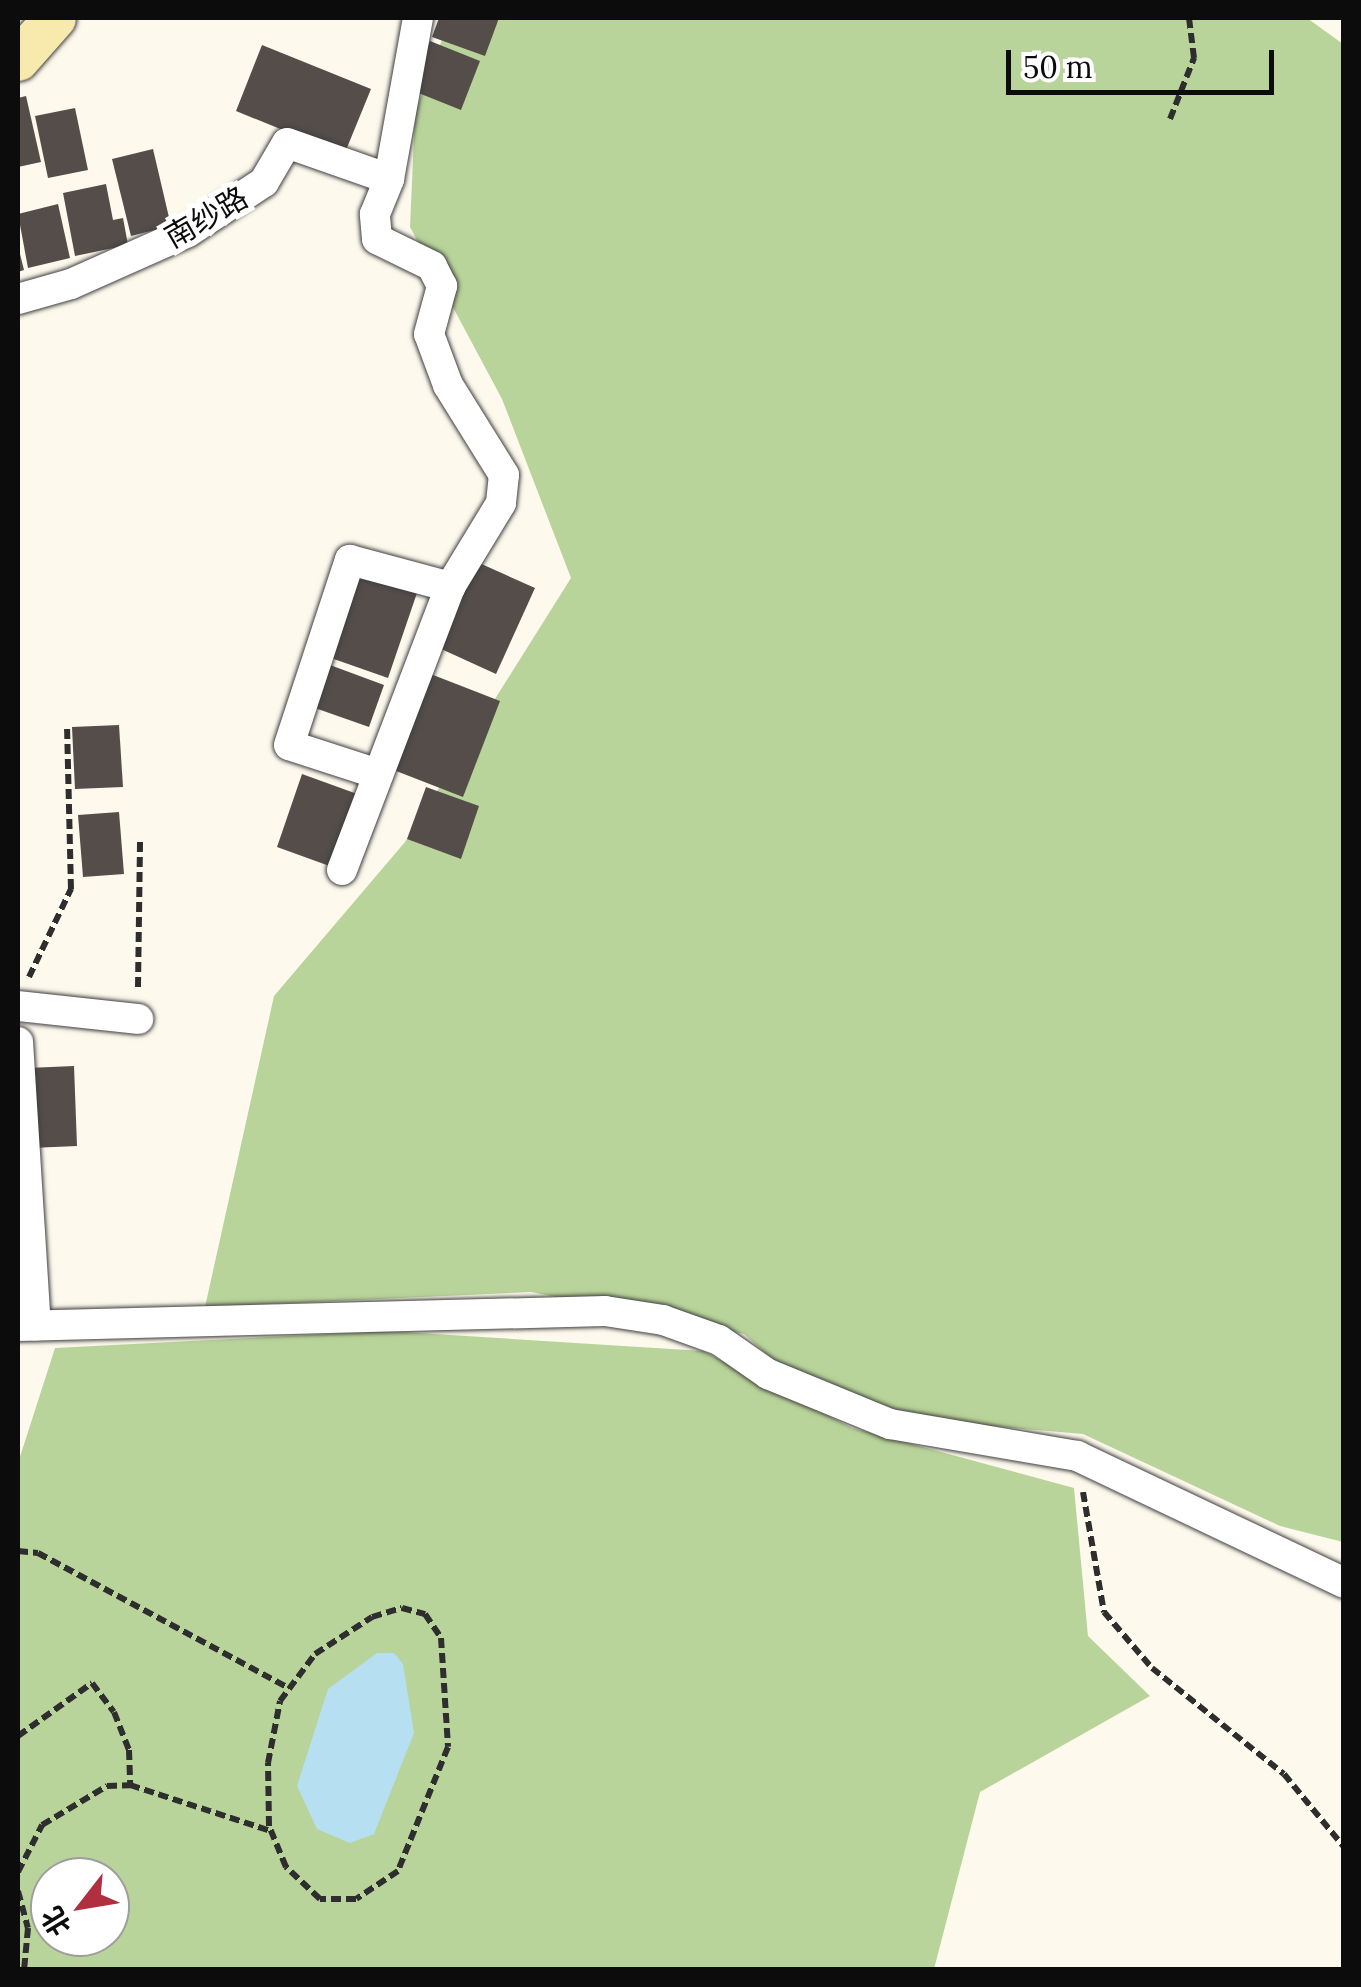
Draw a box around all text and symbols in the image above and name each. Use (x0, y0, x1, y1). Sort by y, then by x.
scale bar (1011, 30, 1278, 92)
text: 50 m (1023, 48, 1093, 86)
street label: 南纱路 (158, 179, 254, 255)
north arrow (30, 1857, 130, 1957)
text: 北 (33, 1900, 79, 1943)

